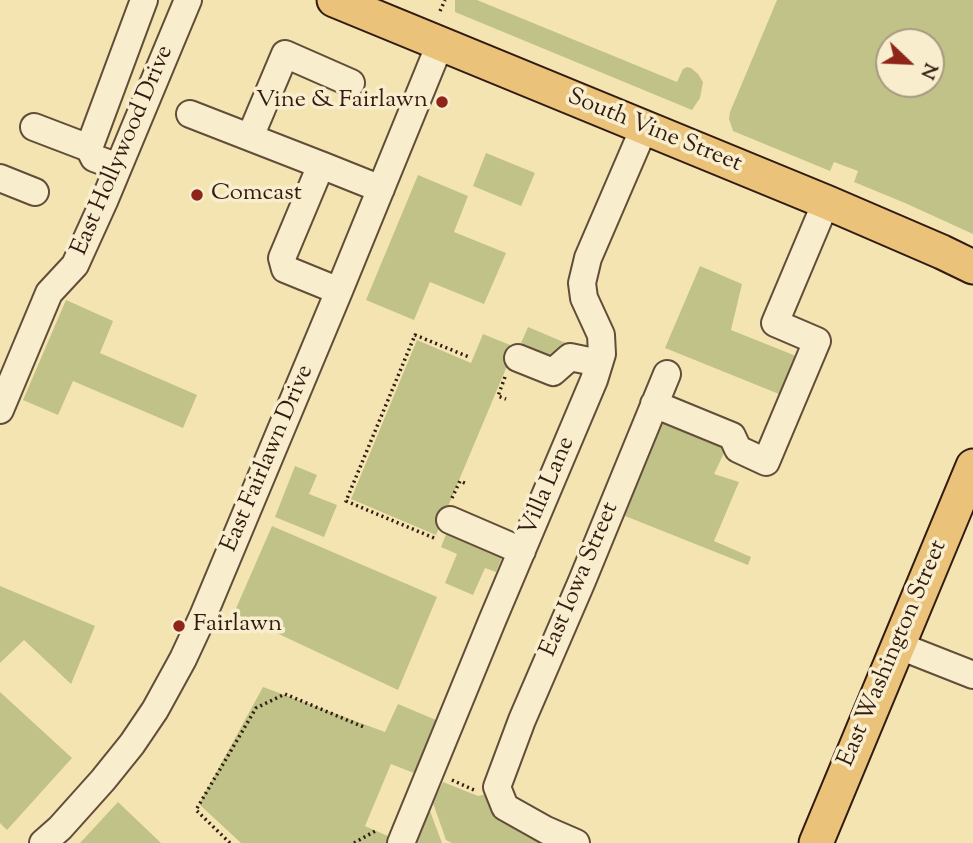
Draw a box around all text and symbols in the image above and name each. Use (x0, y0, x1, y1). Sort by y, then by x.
north arrow (875, 28, 945, 98)
street label: East Hollywood Drive (67, 42, 181, 260)
text: N (913, 58, 943, 83)
street label: South Vine Street (563, 84, 745, 180)
place label: Vine & Fairlawn (256, 88, 428, 116)
marker: Vine & Fairlawn (434, 94, 450, 110)
place label: Comcast (211, 181, 302, 209)
marker: Comcast (189, 187, 205, 203)
street label: East Fairlawn Drive (217, 361, 321, 557)
street label: Villa Lane (515, 433, 583, 541)
street label: East Iowa Street (536, 499, 626, 661)
street label: East Washington Street (833, 536, 955, 772)
place label: Fairlawn (193, 612, 282, 640)
marker: Fairlawn (171, 618, 187, 634)

